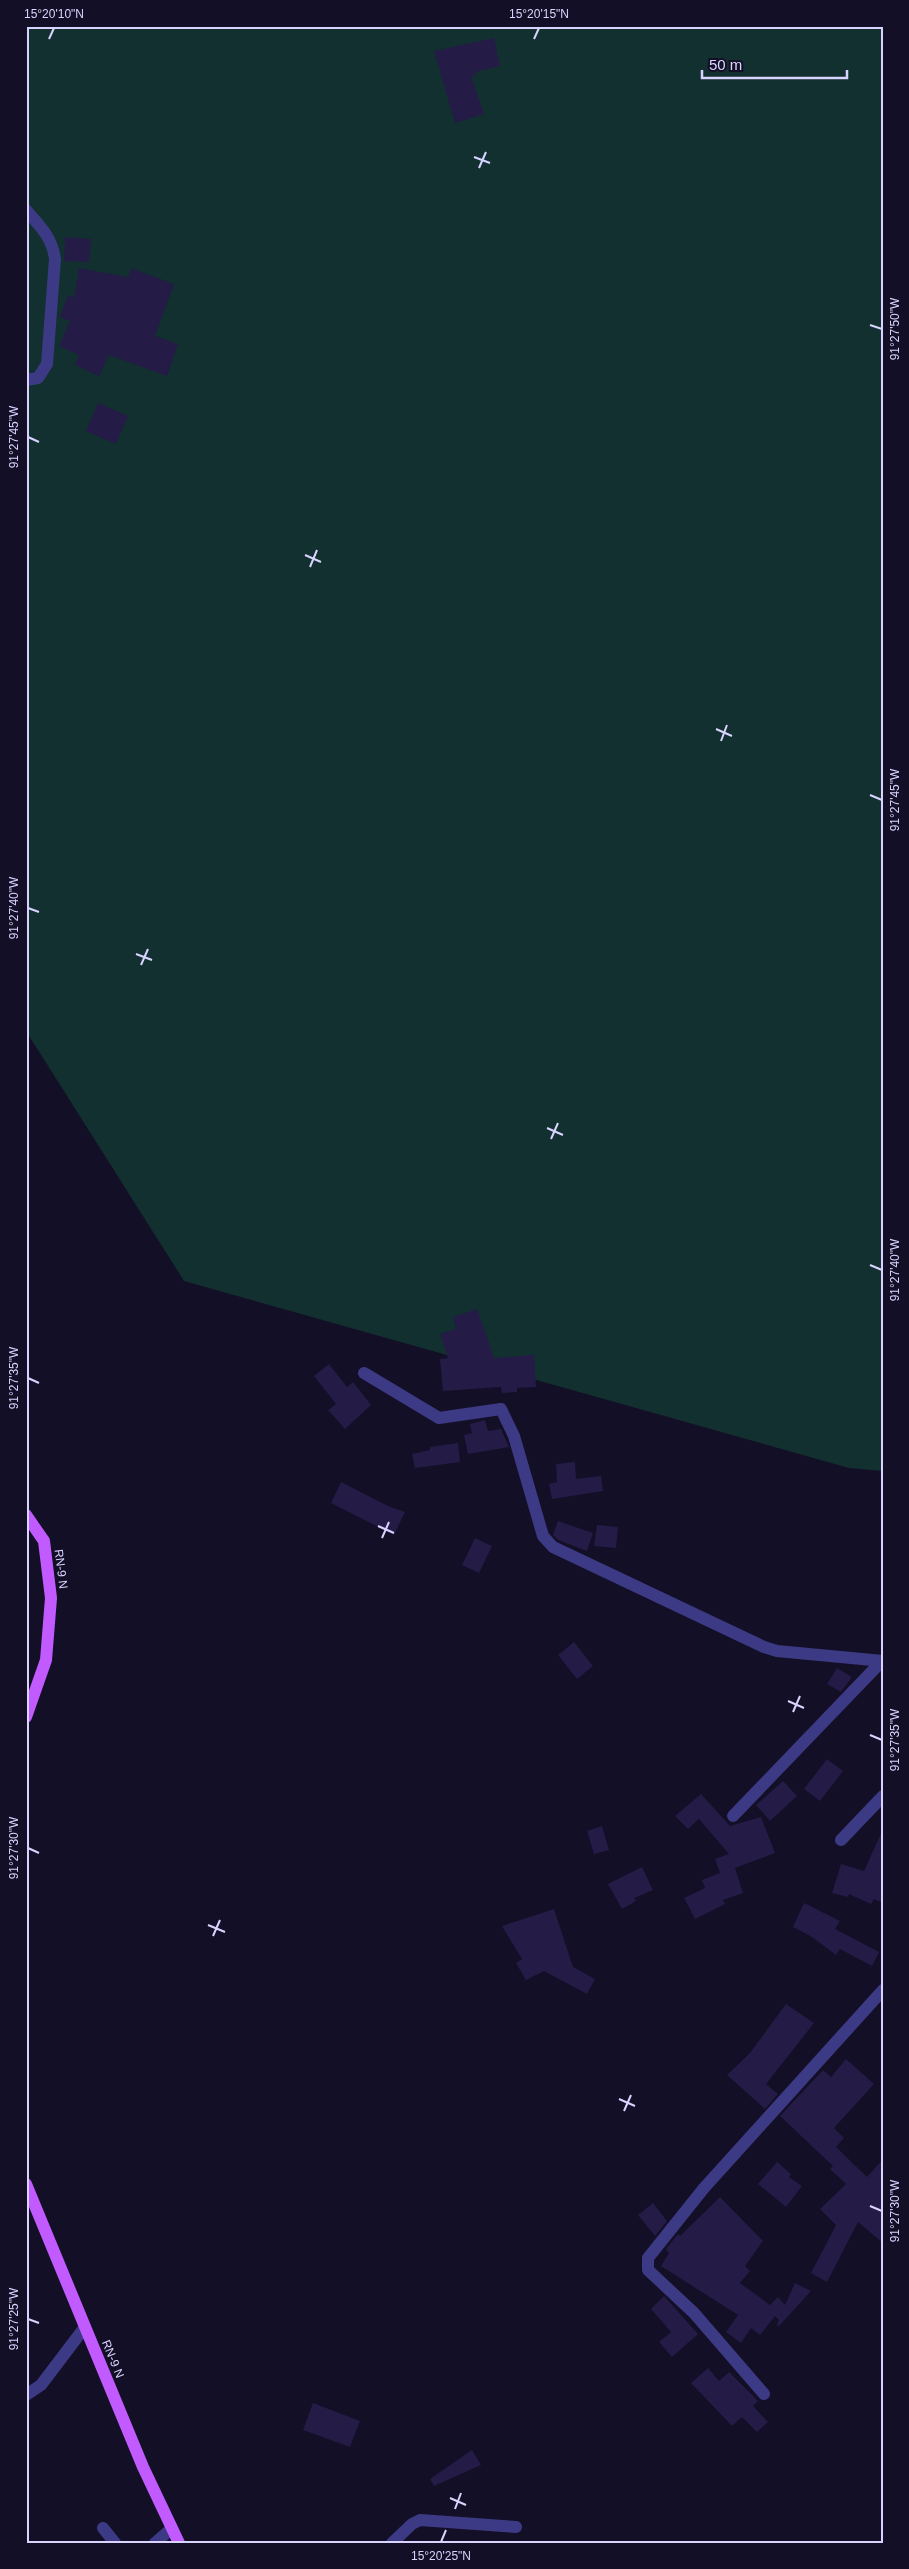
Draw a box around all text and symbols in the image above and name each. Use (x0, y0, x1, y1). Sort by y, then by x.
text: 15°20'10"N (24, 7, 84, 21)
text: 15°20'15"N (509, 7, 569, 21)
scale bar (702, 48, 846, 80)
text: 50 m (709, 56, 742, 73)
text: 91°27'50"W (888, 297, 902, 360)
text: 91°27'45"W (7, 405, 21, 468)
text: 91°27'45"W (888, 768, 902, 831)
text: 91°27'40"W (7, 876, 21, 939)
text: 91°27'40"W (888, 1238, 902, 1301)
text: 91°27'35"W (7, 1346, 21, 1409)
street label: RN-9 N (52, 1548, 70, 1590)
text: 91°27'35"W (888, 1708, 902, 1771)
text: 91°27'30"W (7, 1816, 21, 1879)
text: 91°27'30"W (888, 2179, 902, 2242)
text: 91°27'25"W (7, 2287, 21, 2350)
street label: RN-9 N (99, 2338, 127, 2380)
text: 15°20'25"N (411, 2549, 471, 2563)

